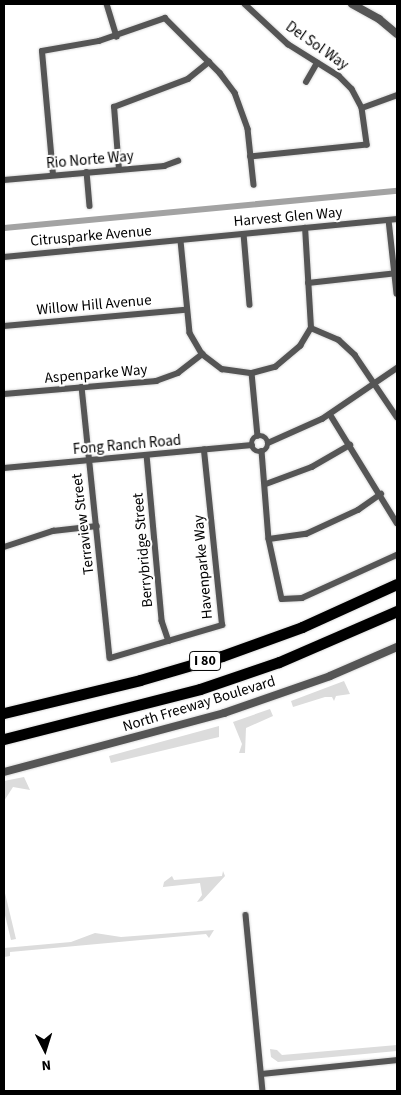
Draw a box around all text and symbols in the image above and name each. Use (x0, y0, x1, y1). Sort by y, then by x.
street label: Del Sol Way (282, 18, 352, 74)
street label: Rio Norte Way (45, 147, 135, 173)
street label: Harvest Glen Way (233, 203, 343, 231)
street label: Citrusparke Avenue (30, 222, 152, 250)
street label: Willow Hill Avenue (36, 291, 152, 319)
street label: Aspenparke Way (44, 361, 148, 387)
street label: Fong Ranch Road (72, 431, 182, 459)
street label: Terraview Street (68, 472, 98, 576)
street label: Berrybridge Street (129, 492, 157, 608)
street label: Havenparke Way (189, 514, 217, 620)
road number: I 80 (189, 649, 221, 672)
street label: North Freeway Boulevard (120, 672, 278, 736)
north arrow (20, 1025, 70, 1075)
text: N (41, 1055, 52, 1075)

